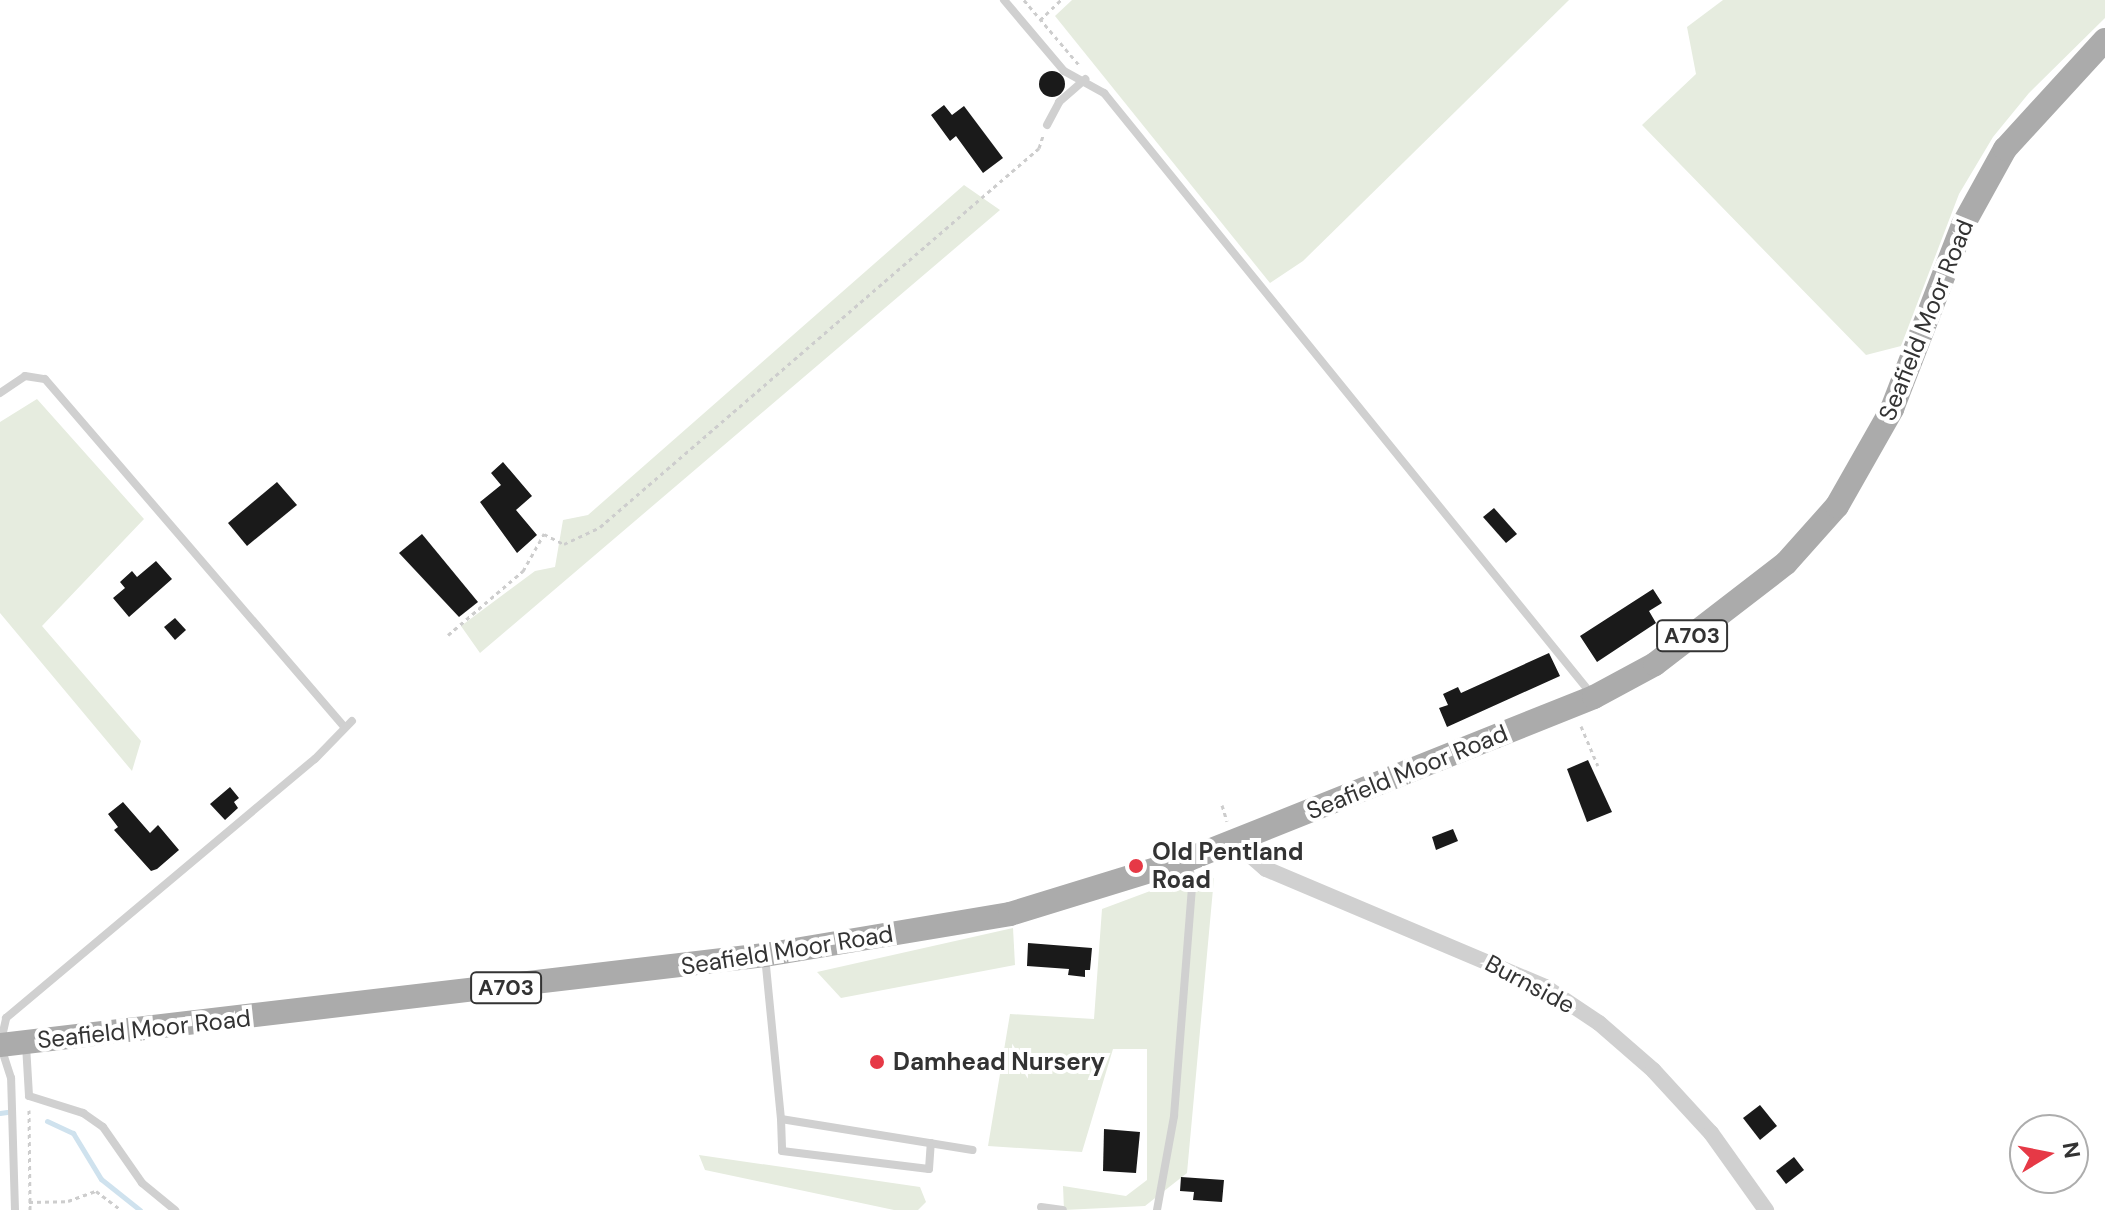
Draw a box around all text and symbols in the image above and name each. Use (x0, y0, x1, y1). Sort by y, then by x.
street label: Seafield Moor Road (1873, 215, 1979, 425)
road number: A703 (1656, 618, 1728, 654)
street label: Seafield Moor Road (1302, 719, 1512, 825)
place label: Old Pentland Road (1152, 838, 1303, 894)
marker: Old Pentland Road (1127, 857, 1145, 875)
street label: Seafield Moor Road (679, 919, 895, 981)
street label: Burnside (1480, 948, 1580, 1020)
road number: A703 (470, 970, 542, 1006)
street label: Seafield Moor Road (36, 1003, 252, 1055)
place label: Damhead Nursery (893, 1048, 1105, 1076)
marker: Damhead Nursery (868, 1053, 886, 1071)
north arrow (2009, 1114, 2089, 1194)
text: N (2055, 1140, 2087, 1161)

